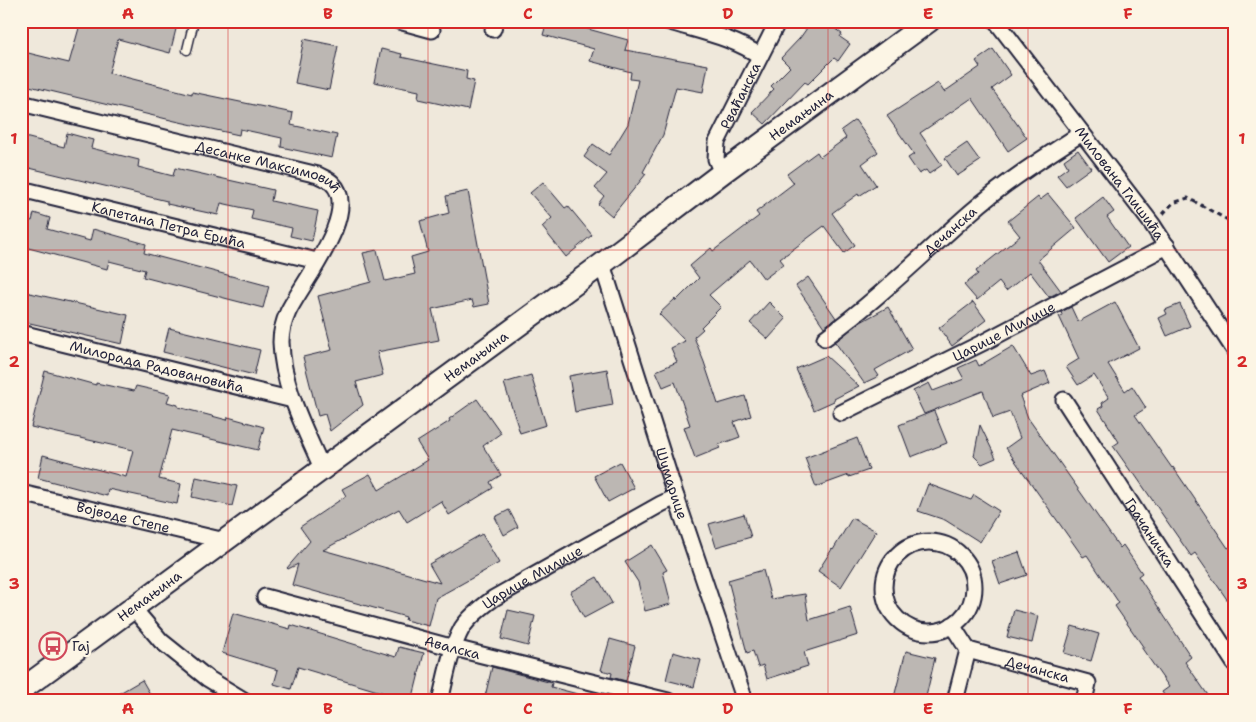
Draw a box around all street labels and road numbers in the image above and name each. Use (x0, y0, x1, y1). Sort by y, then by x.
street label: Рваћанска (716, 59, 765, 132)
street label: Немањина (765, 85, 837, 145)
street label: Милована Глишића (1071, 123, 1169, 243)
street label: Десанке Максимовић (194, 137, 346, 196)
street label: Капетана Петра Ерића (90, 198, 248, 252)
street label: Дечанска (920, 202, 981, 259)
street label: Царице Милице (949, 297, 1058, 365)
street label: Немањина (440, 327, 512, 386)
street label: Милорада Радовановића (68, 336, 246, 397)
street label: Шумарице (652, 445, 692, 522)
street label: Грачаничка (1121, 495, 1179, 571)
street label: Војводе Степе (75, 497, 172, 537)
street label: Царице Милице (478, 541, 586, 613)
street label: Немањина (113, 566, 185, 626)
street label: Авалска (422, 631, 482, 663)
street label: Дечанска (1004, 652, 1072, 686)

